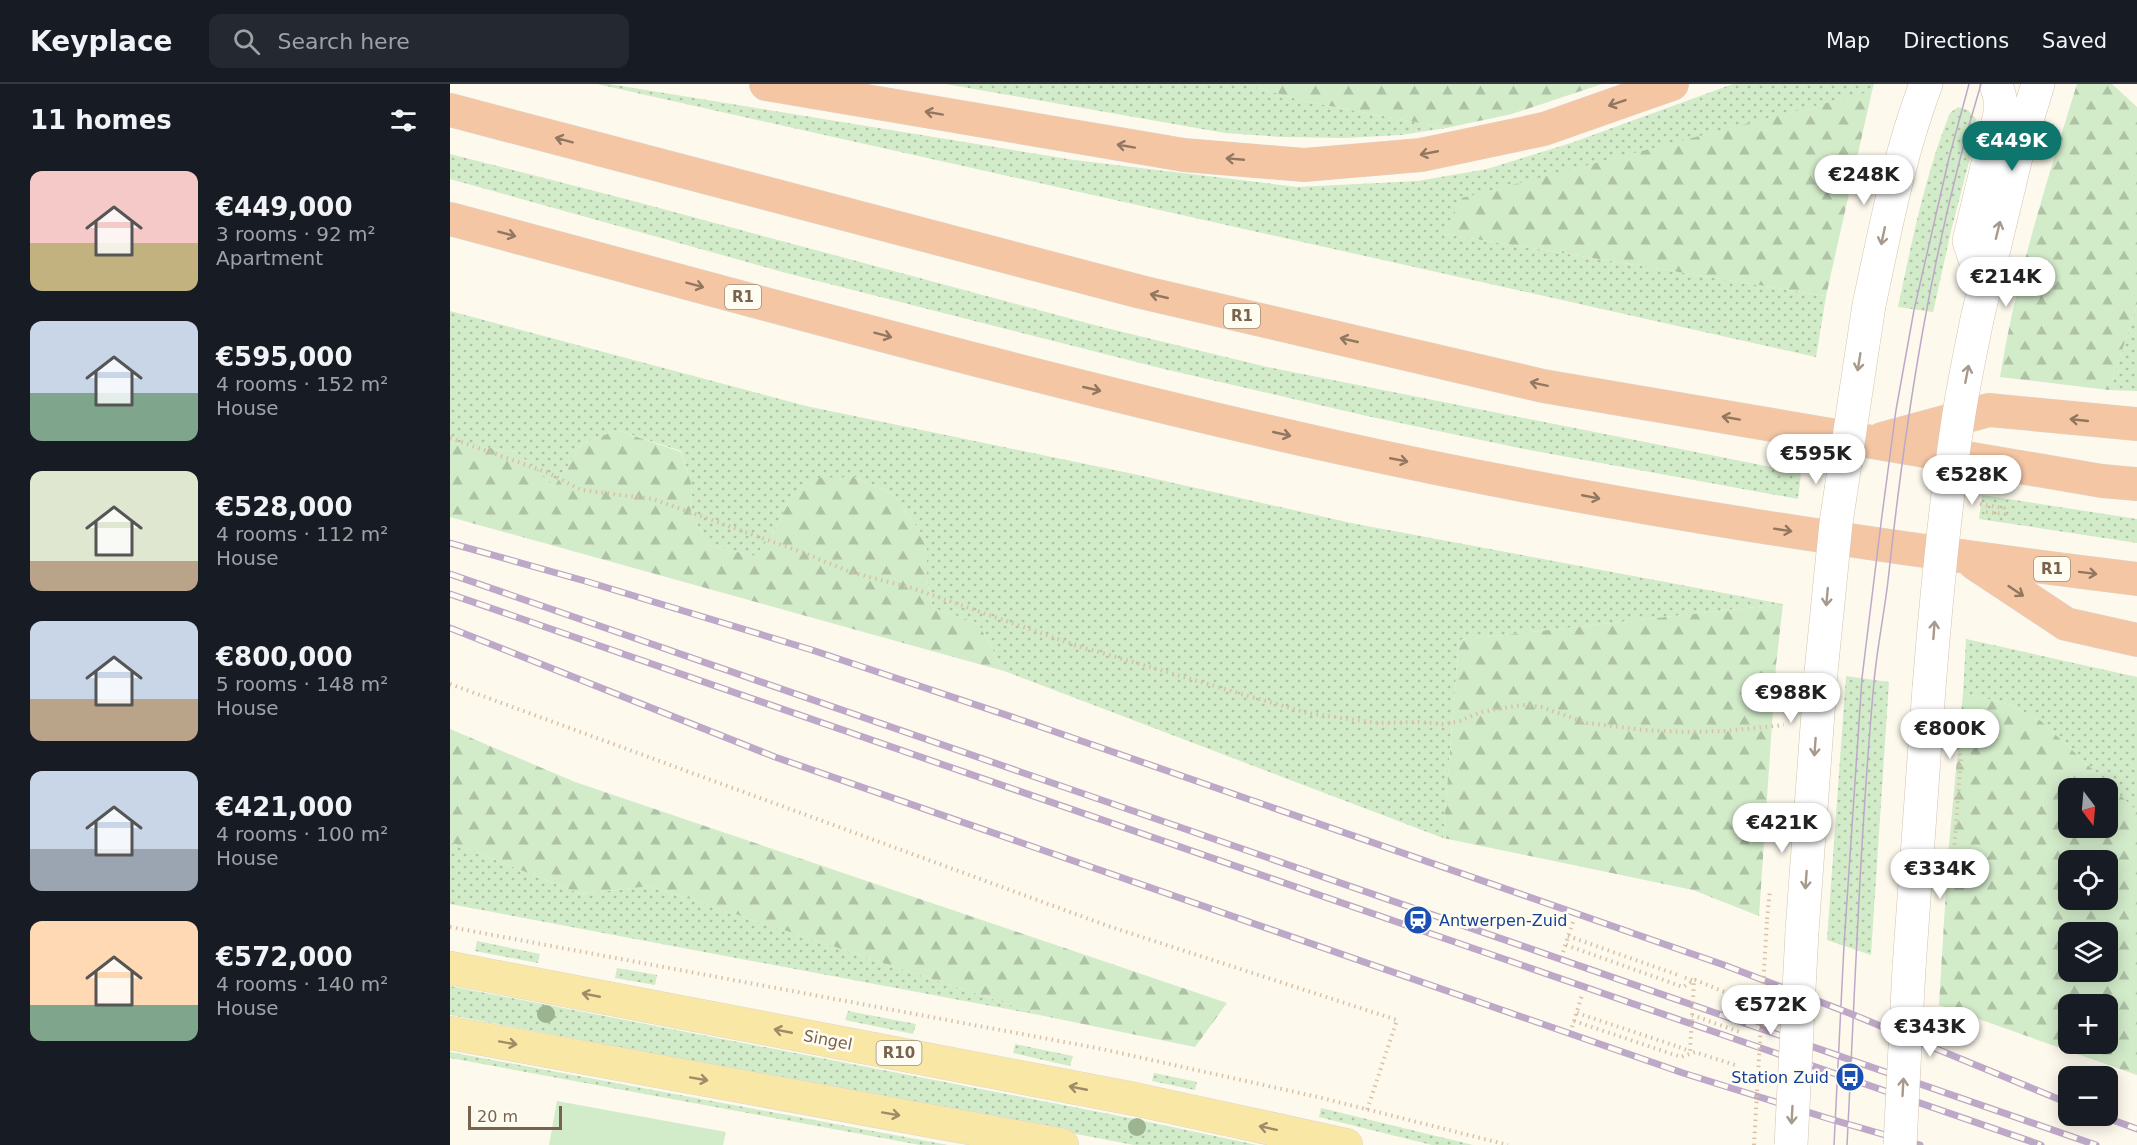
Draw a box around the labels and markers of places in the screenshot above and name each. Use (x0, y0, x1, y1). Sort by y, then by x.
pin: €449K (1970, 121, 2054, 172)
pin: €248K (1822, 155, 1906, 206)
pin: €214K (1964, 257, 2048, 308)
pin: €595K (1774, 434, 1858, 485)
pin: €528K (1930, 455, 2014, 506)
pin: €988K (1749, 673, 1833, 724)
pin: €800K (1908, 709, 1992, 760)
pin: €421K (1740, 803, 1824, 854)
pin: €334K (1898, 849, 1982, 900)
station icon: Antwerpen-Zuid (1402, 904, 1434, 936)
place label: Antwerpen-Zuid (1439, 911, 1567, 930)
pin: €572K (1729, 985, 1813, 1036)
pin: €343K (1888, 1007, 1972, 1058)
bus stop icon: Station Zuid (1834, 1061, 1866, 1093)
place label: Station Zuid (1731, 1068, 1829, 1087)

